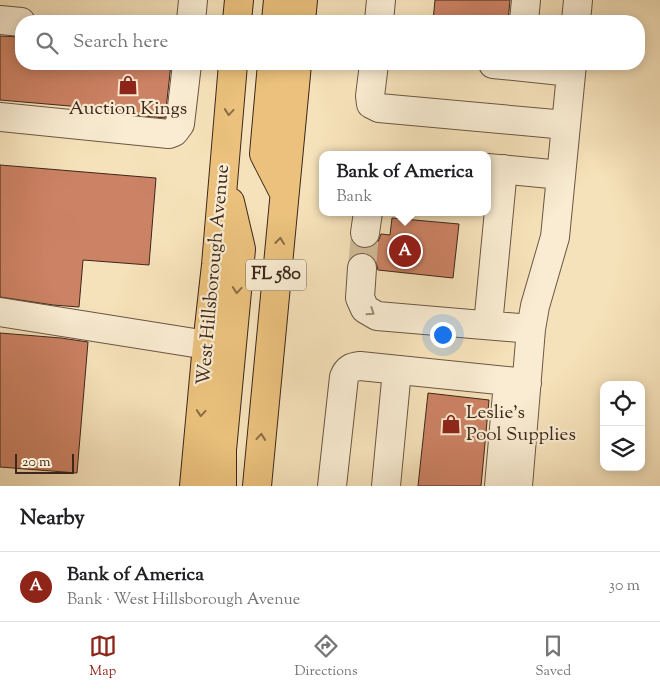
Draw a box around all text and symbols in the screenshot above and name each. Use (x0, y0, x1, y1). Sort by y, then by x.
search box (15, 15, 645, 70)
icon: search (33, 29, 61, 57)
text: Search here (73, 29, 168, 56)
shop icon: Auction Kings (117, 74, 139, 96)
place label: Auction Kings (69, 96, 187, 123)
one-way arrow (224, 109, 235, 117)
popup (319, 151, 491, 216)
text: Bank of America (337, 159, 473, 186)
street label: West Hillsborough Avenue (191, 163, 237, 387)
text: Bank (337, 186, 372, 209)
pin: A (389, 232, 421, 270)
one-way arrow (274, 237, 285, 245)
road number: FL 580 (246, 260, 306, 290)
one-way arrow (232, 286, 243, 294)
one-way arrow (365, 306, 375, 315)
your location (430, 322, 456, 348)
map controls (600, 381, 645, 471)
button: locate (600, 381, 645, 426)
place label: Leslie's Pool Supplies (466, 400, 576, 449)
one-way arrow (196, 410, 207, 418)
shop icon: Leslie's Pool Supplies (440, 413, 462, 435)
button: layers (600, 426, 645, 471)
one-way arrow (255, 433, 266, 441)
scale bar (15, 451, 74, 474)
text: 20 m (22, 453, 51, 473)
text: Nearby (20, 504, 85, 534)
text: Bank of America (67, 562, 204, 589)
text: A (30, 575, 43, 598)
text: 30 m (609, 575, 640, 598)
text: Bank · West Hillsborough Avenue (67, 589, 300, 612)
tab: Map (89, 632, 117, 682)
tab: Directions (294, 632, 358, 682)
tab: Saved (535, 632, 571, 682)

